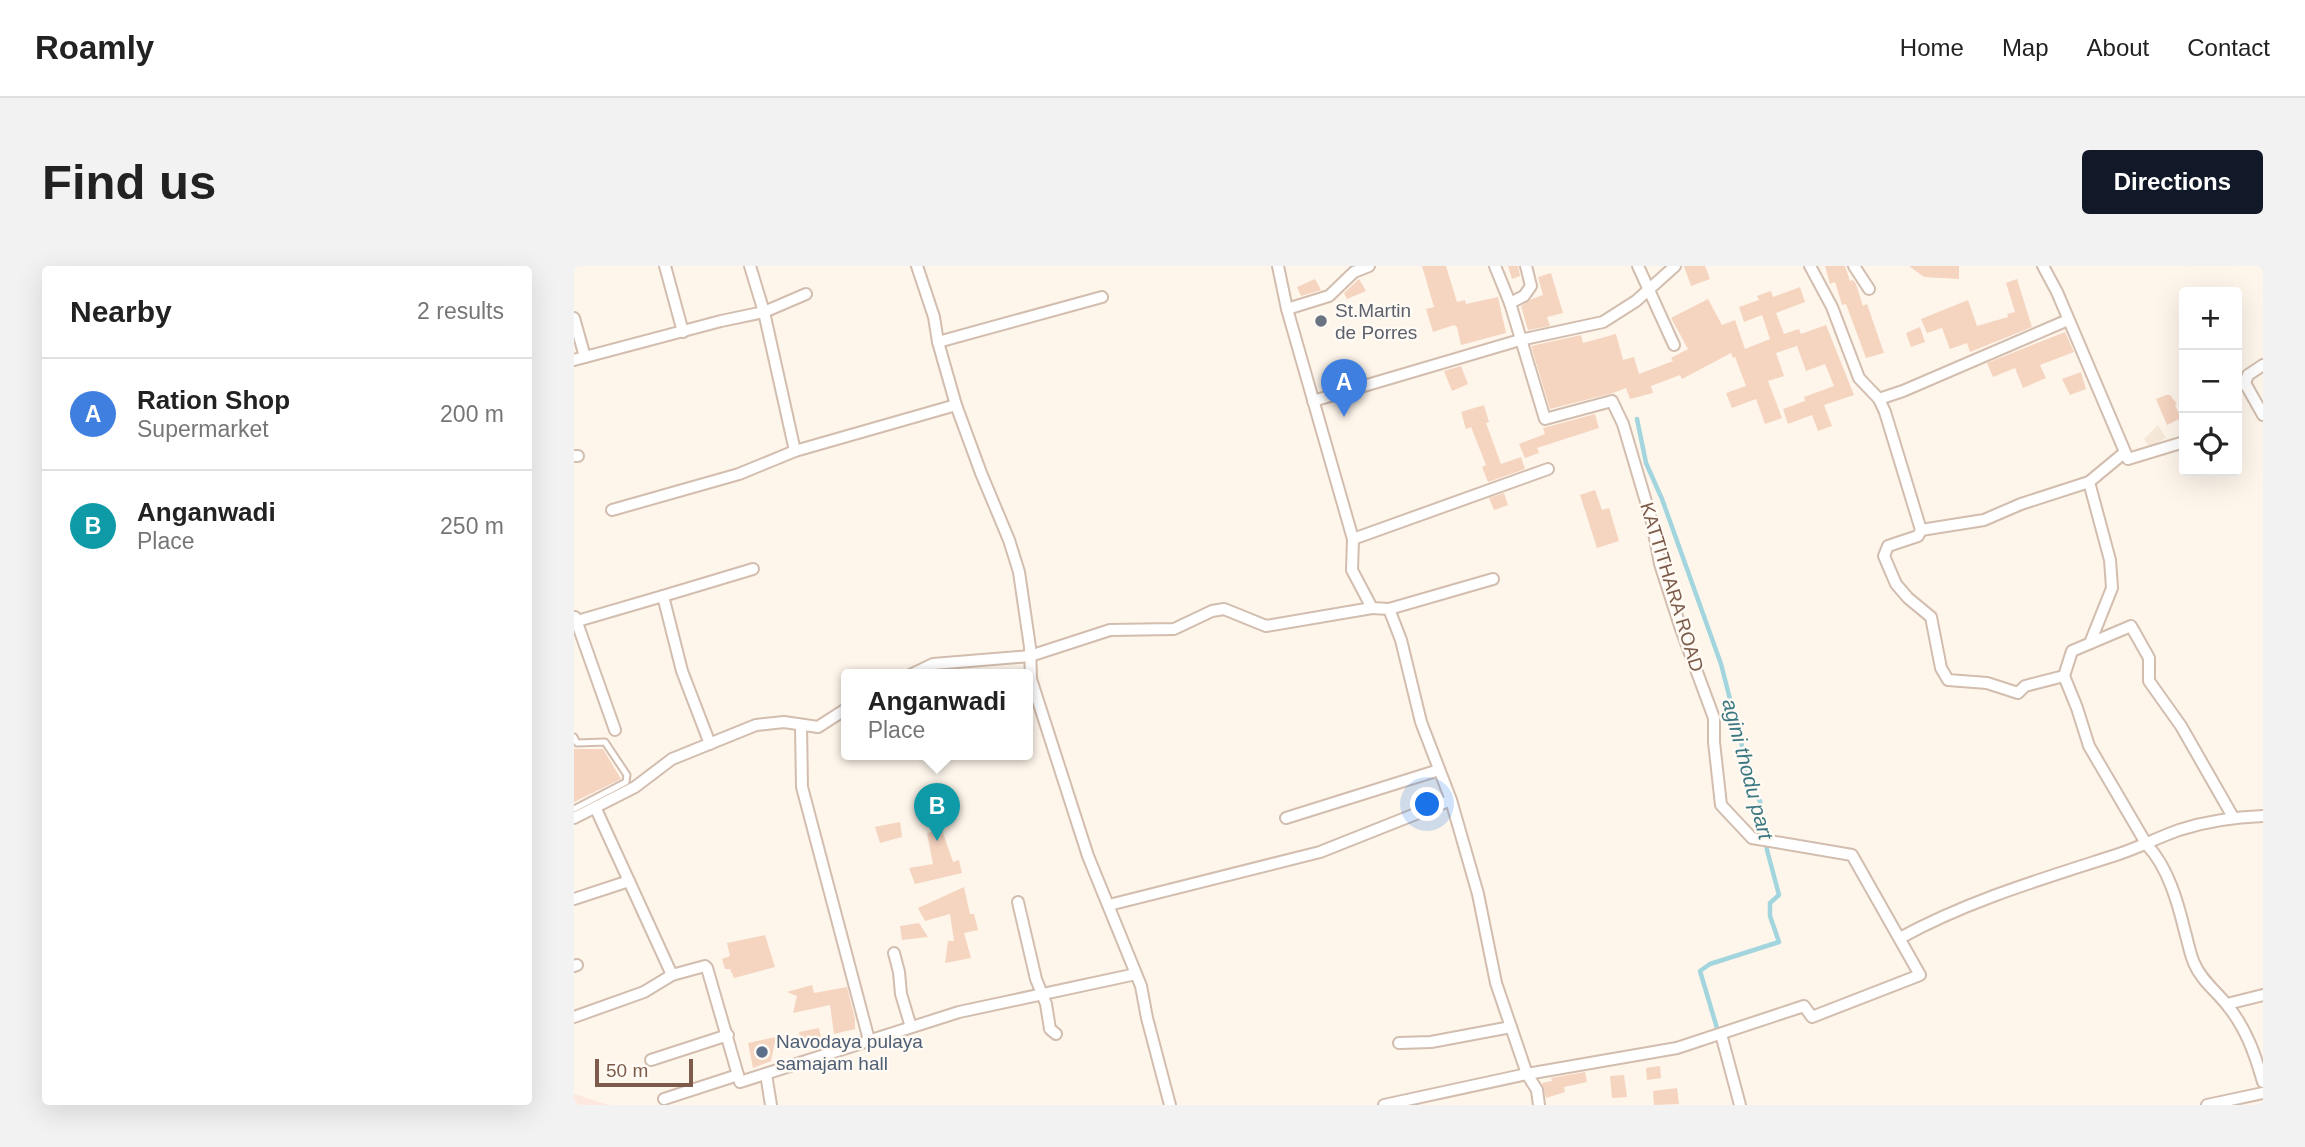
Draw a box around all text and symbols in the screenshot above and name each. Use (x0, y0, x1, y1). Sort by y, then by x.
text: Roamly (35, 29, 154, 66)
text: Home (1900, 34, 1964, 61)
text: Map (2002, 34, 2049, 61)
text: About (2087, 34, 2149, 61)
text: Contact (2187, 34, 2270, 61)
button: Directions (2082, 150, 2263, 214)
text: Find us (42, 155, 216, 209)
map controls (2179, 287, 2242, 476)
button: + (2179, 287, 2242, 350)
text: Nearby (70, 295, 172, 328)
text: 2 results (417, 298, 504, 324)
place label: St.Martin de Porres (1335, 300, 1417, 343)
marker: St.Martin de Porres (1313, 313, 1329, 329)
button: − (2179, 350, 2242, 413)
pin: A (1321, 359, 1367, 417)
text: Ration Shop (137, 385, 290, 415)
text: A (85, 401, 101, 427)
text: 200 m (440, 401, 504, 427)
button: locate (2179, 413, 2242, 476)
text: Supermarket (137, 416, 269, 442)
text: Anganwadi (137, 497, 276, 527)
street label: KATTITHARA ROAD (1636, 500, 1708, 674)
text: B (85, 513, 101, 539)
text: 250 m (440, 513, 504, 539)
text: Place (137, 528, 195, 554)
popup (841, 669, 1033, 760)
text: Anganwadi (868, 686, 1006, 716)
water label: agini thodu part (1718, 696, 1778, 843)
text: Place (868, 717, 925, 743)
pin: B (914, 783, 960, 841)
your location (1410, 787, 1444, 821)
place label: Navodaya pulaya samajam hall (776, 1031, 923, 1074)
marker: Navodaya pulaya samajam hall (754, 1044, 770, 1060)
scale bar (595, 1056, 693, 1088)
text: 50 m (606, 1060, 648, 1081)

